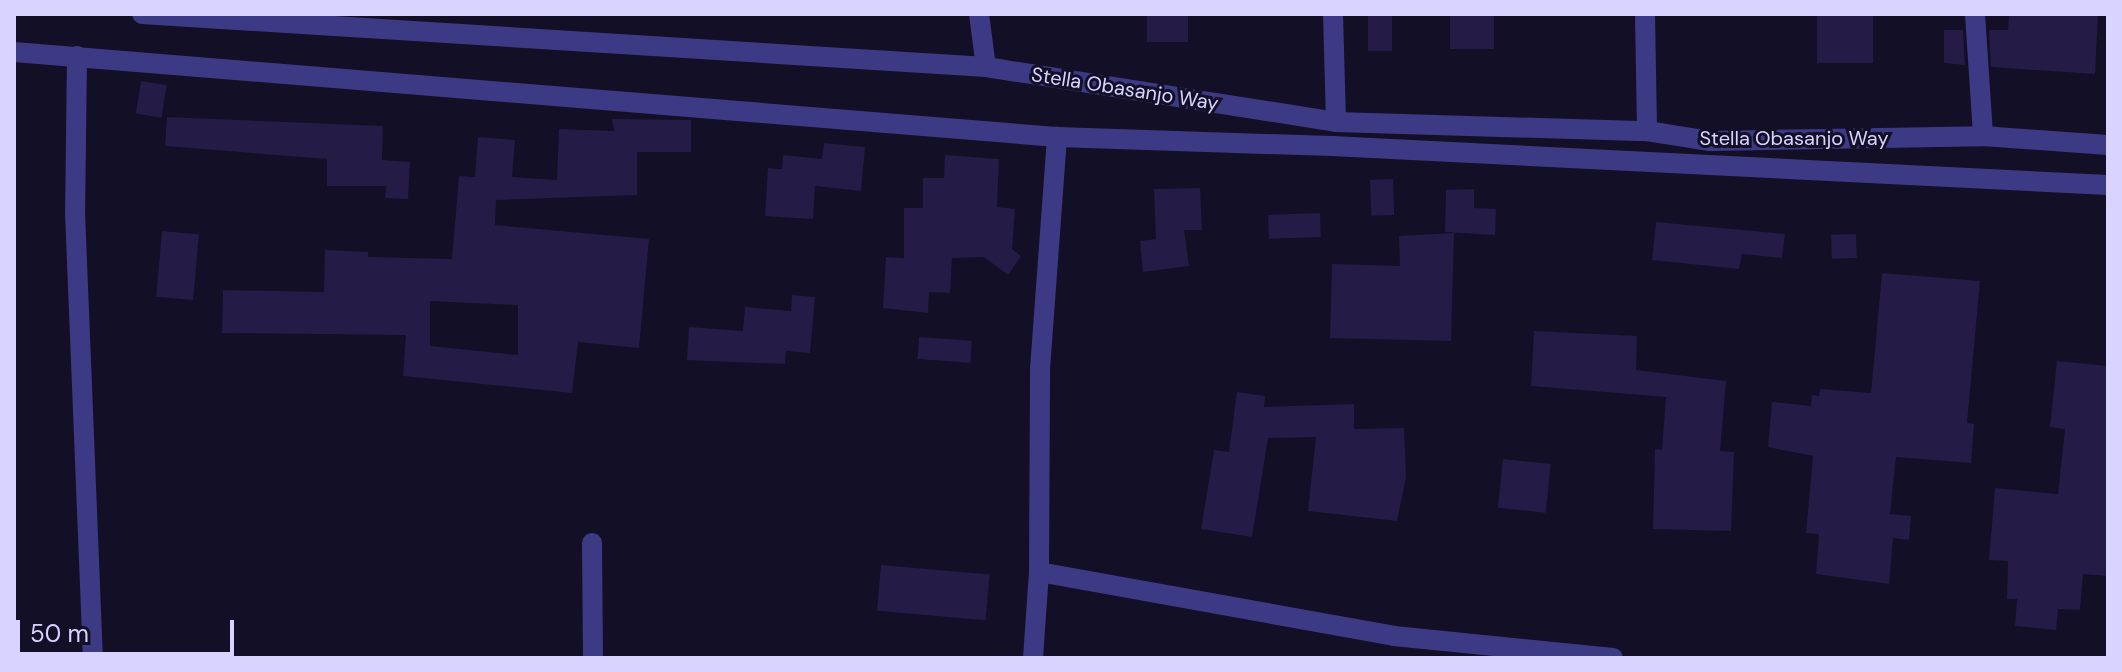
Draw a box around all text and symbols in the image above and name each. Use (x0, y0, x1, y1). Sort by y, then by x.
street label: Stella Obasanjo Way (1030, 62, 1220, 116)
street label: Stella Obasanjo Way (1699, 126, 1889, 150)
scale bar (20, 604, 238, 654)
text: 50 m (30, 618, 89, 649)

